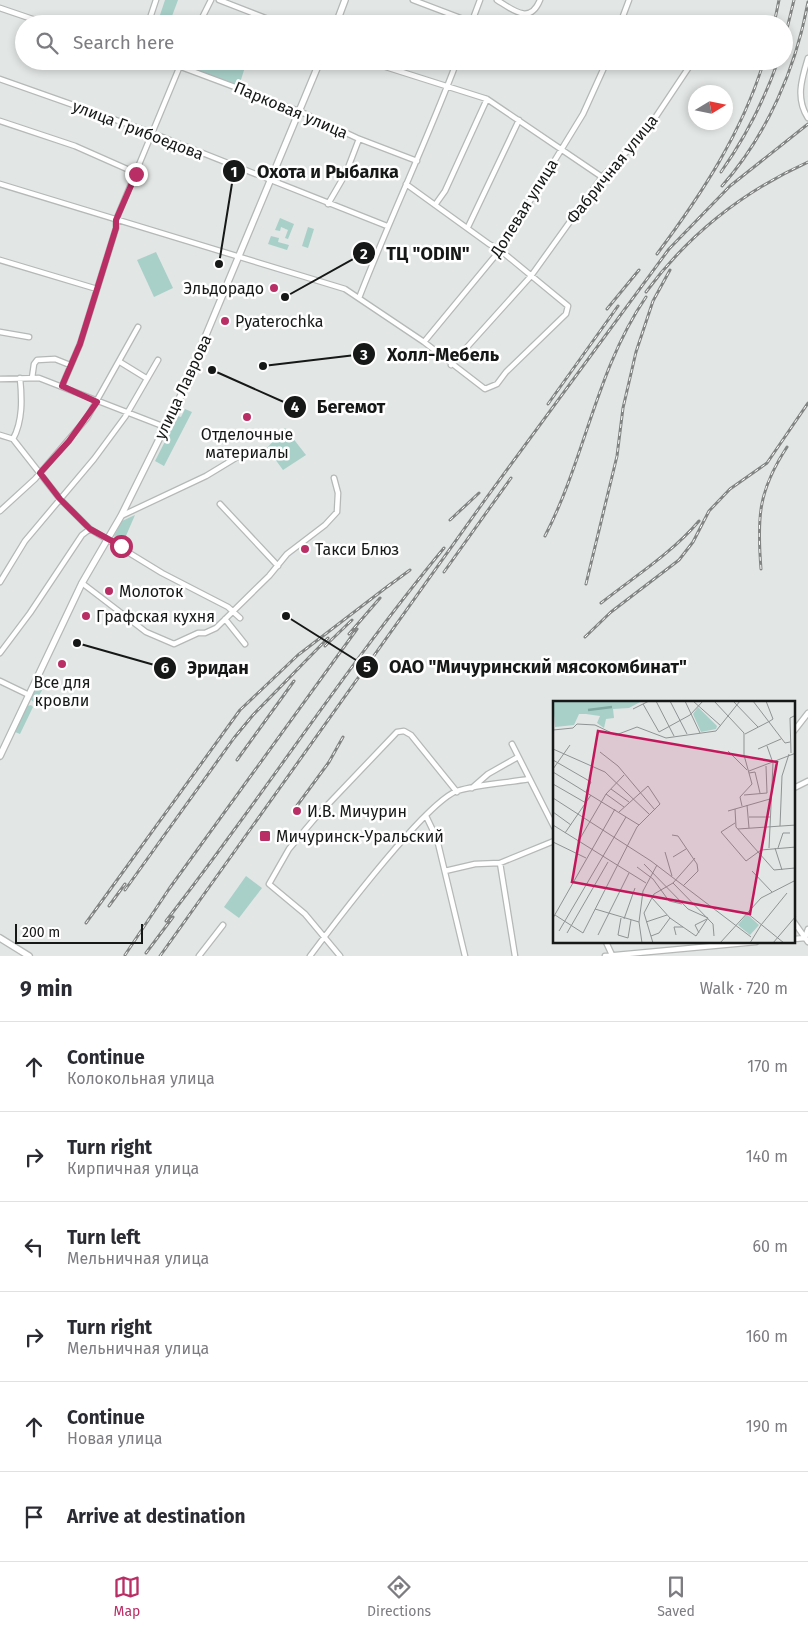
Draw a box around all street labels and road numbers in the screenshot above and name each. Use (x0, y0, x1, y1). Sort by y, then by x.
street label: Парковая улица (231, 77, 351, 143)
street label: улица Грибоедова (70, 96, 206, 164)
street label: Фабричная улица (562, 111, 662, 227)
street label: Долевая улица (486, 155, 562, 261)
street label: улица Лаврова (150, 332, 216, 442)

